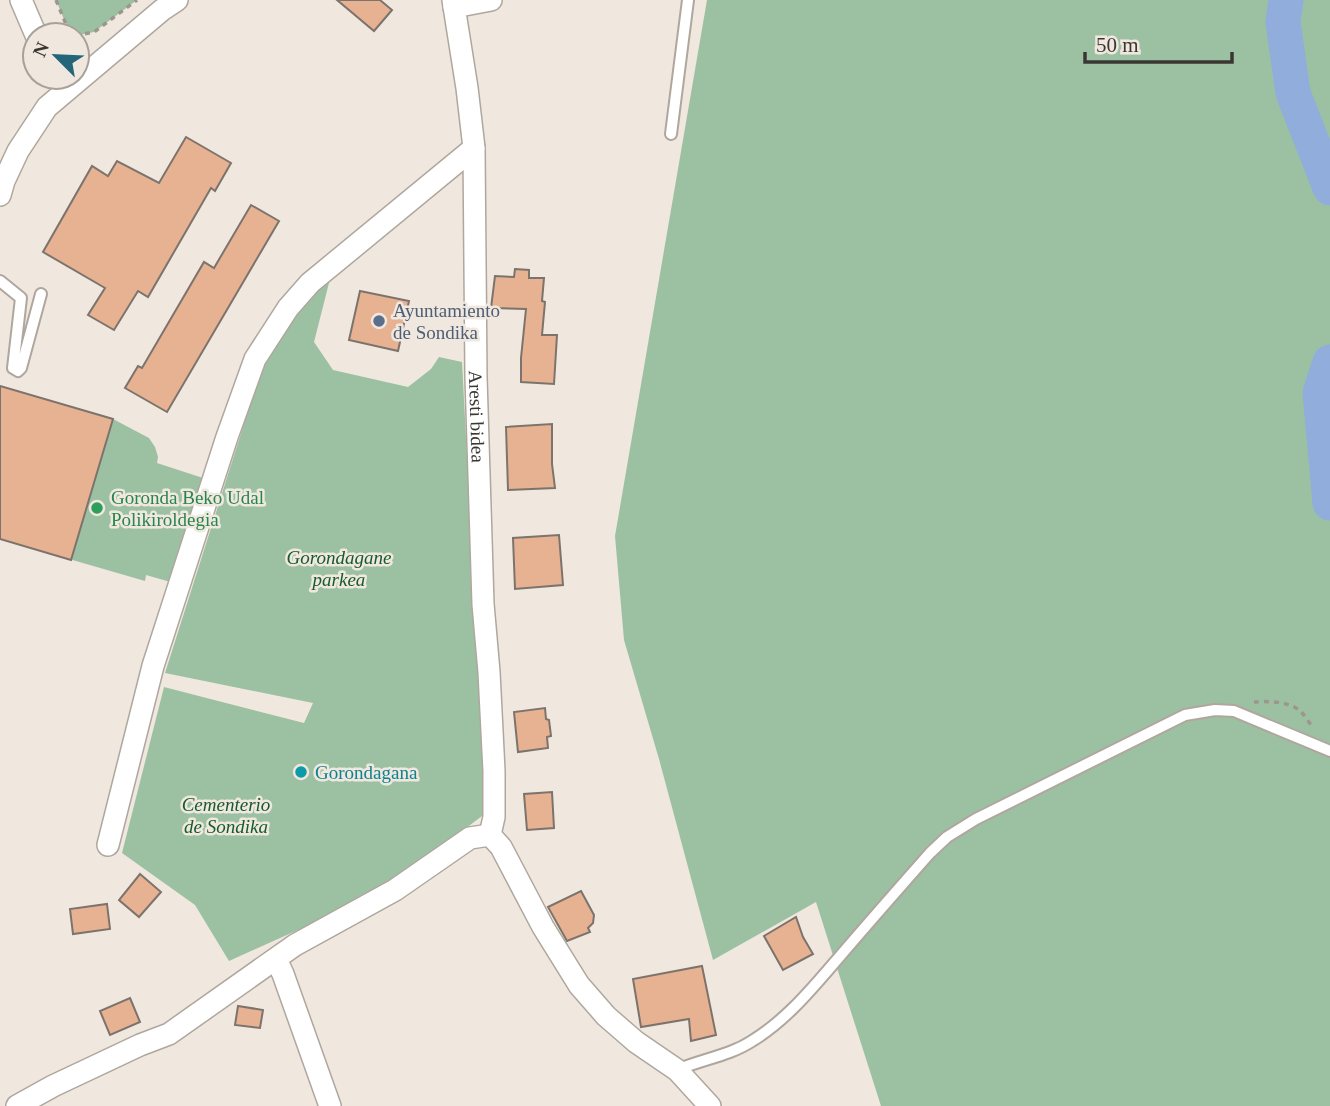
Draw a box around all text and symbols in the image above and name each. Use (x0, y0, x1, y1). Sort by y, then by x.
north arrow (21, 21, 91, 91)
scale bar (1085, 21, 1232, 65)
text: 50 m (1096, 33, 1139, 57)
text: N (29, 39, 53, 60)
place label: Ayuntamiento de Sondika (393, 300, 500, 343)
marker: Ayuntamiento de Sondika (371, 313, 387, 329)
street label: Aresti bidea (465, 370, 489, 464)
place label: Goronda Beko Udal Polikiroldegia (111, 487, 264, 530)
marker: Goronda Beko Udal Polikiroldegia (89, 500, 105, 516)
park label: Gorondagane parkea (287, 547, 391, 590)
place label: Gorondagana (315, 762, 418, 783)
marker: Gorondagana (293, 764, 309, 780)
park label: Cementerio de Sondika (182, 794, 270, 837)

